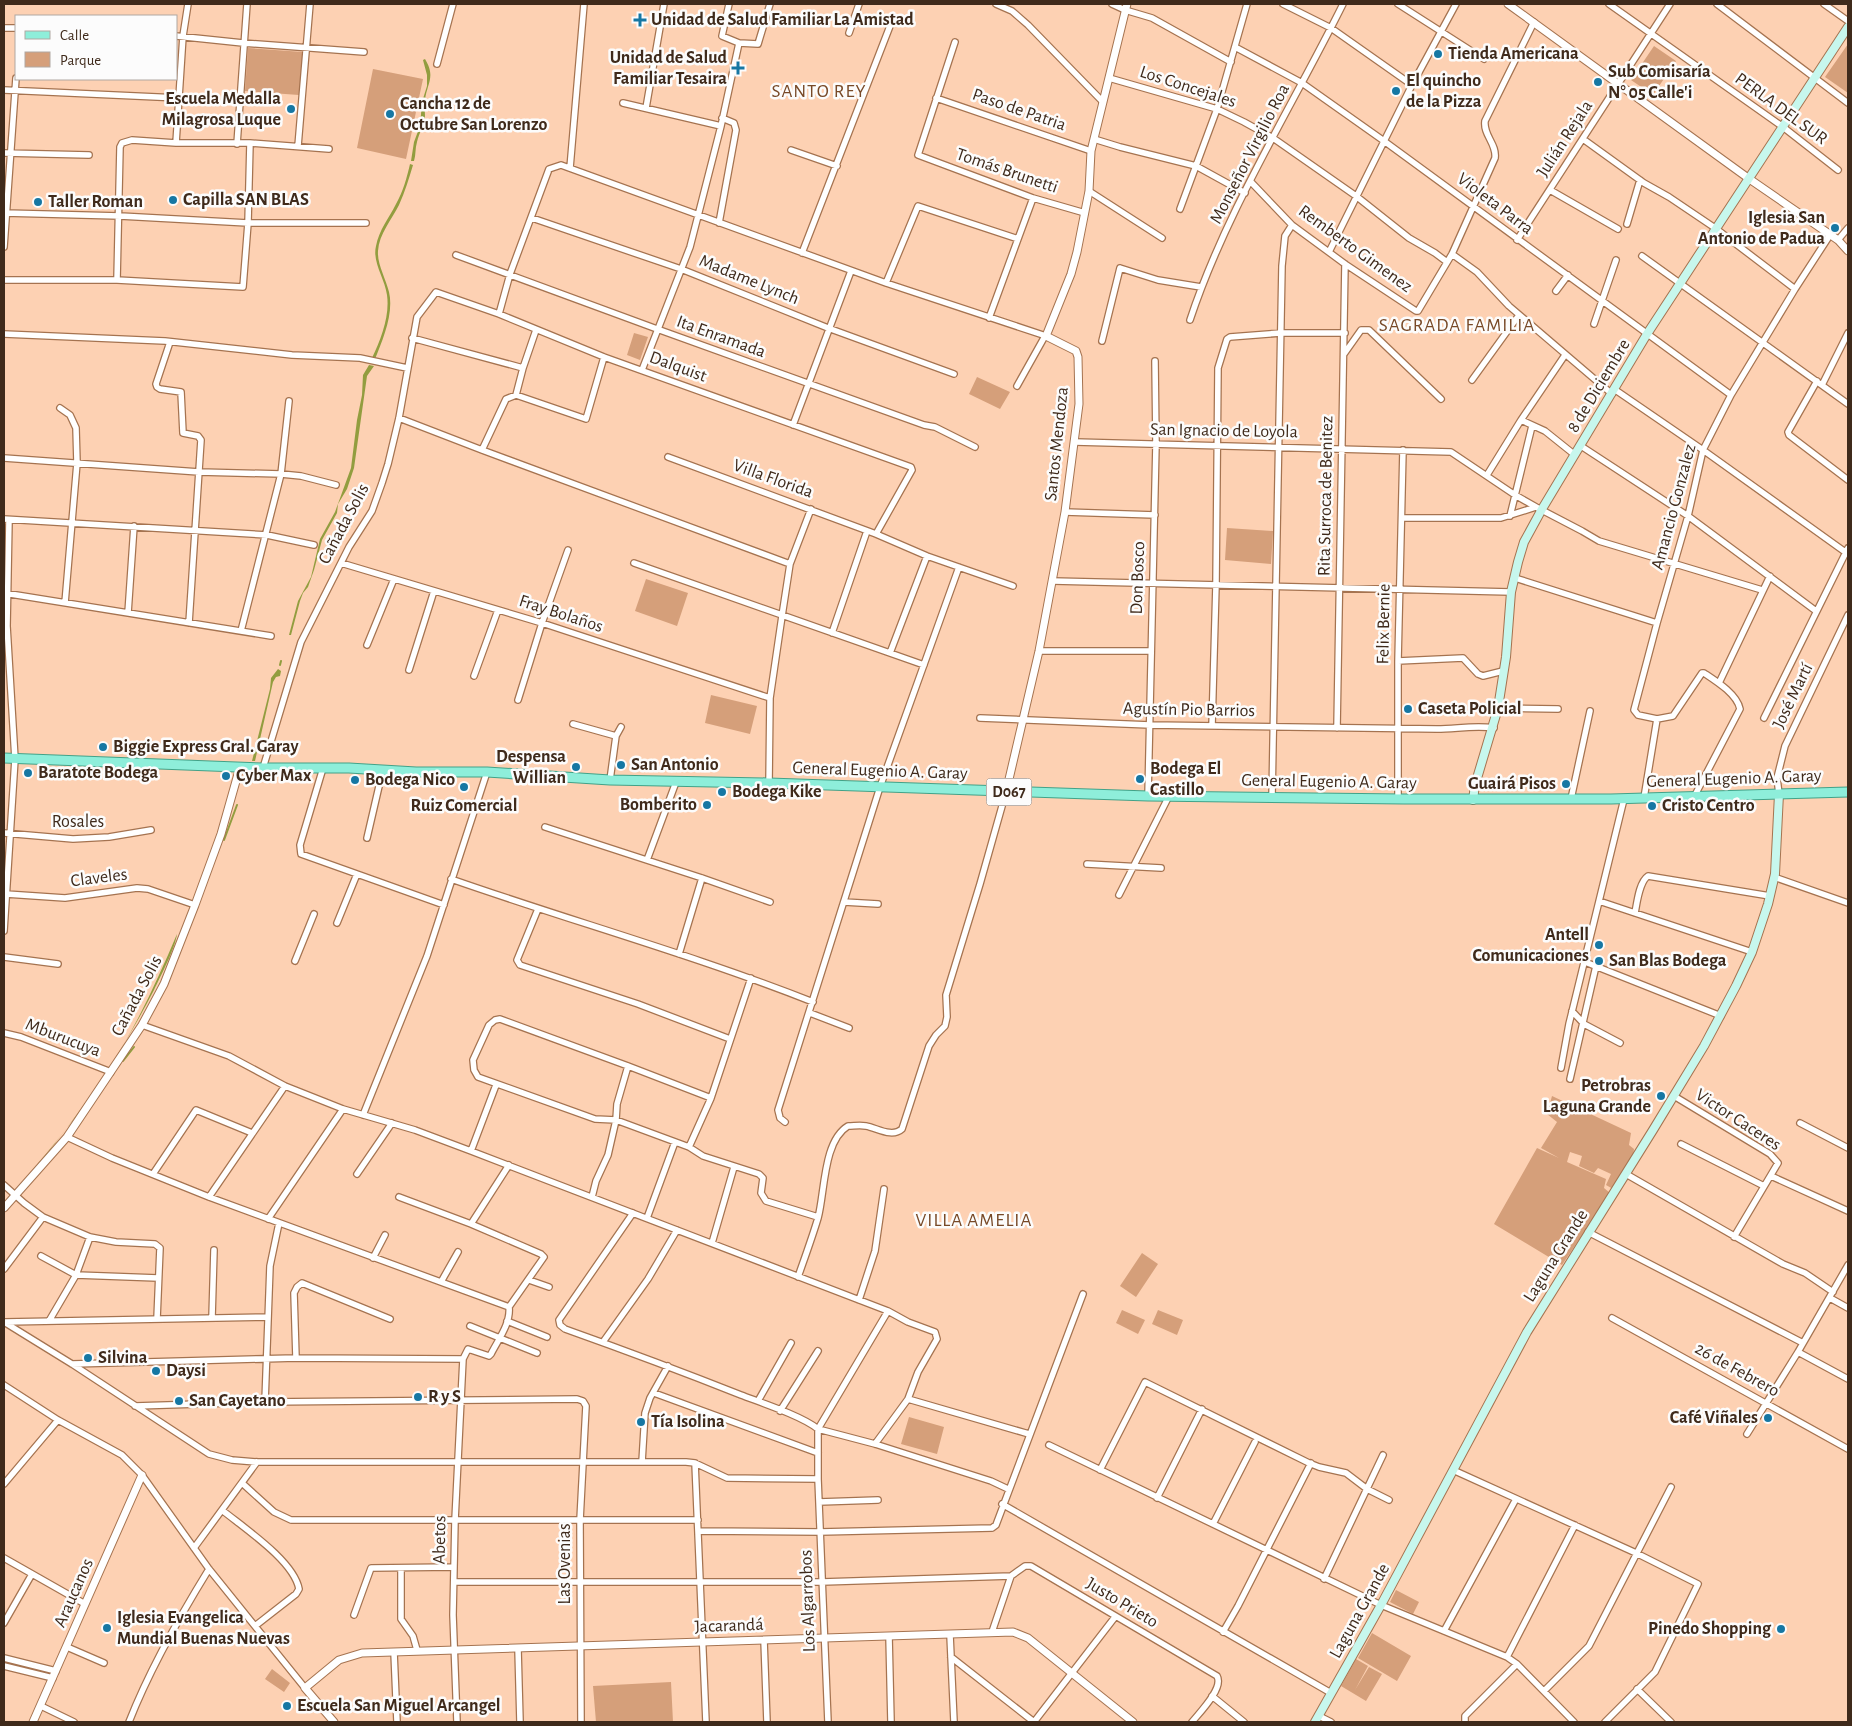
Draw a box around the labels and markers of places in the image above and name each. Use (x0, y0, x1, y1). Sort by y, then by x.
place label: Unidad de Salud Familiar La Amistad (651, 11, 914, 29)
marker: Unidad de Salud Familiar La Amistad (633, 13, 647, 27)
place label: Tienda Americana (1448, 45, 1579, 63)
marker: Tienda Americana (1432, 48, 1444, 60)
place label: Unidad de Salud Familiar Tesaira (610, 49, 728, 88)
marker: Unidad de Salud Familiar Tesaira (731, 61, 745, 75)
place label: Sub Comisaría N° 05 Calle'i (1608, 63, 1711, 102)
place label: El quincho de la Pizza (1406, 72, 1482, 111)
marker: Sub Comisaría N° 05 Calle'i (1592, 76, 1604, 88)
marker: El quincho de la Pizza (1390, 85, 1402, 97)
place label: Escuela Medalla Milagrosa Luque (162, 90, 281, 129)
place label: Cancha 12 de Octubre San Lorenzo (400, 95, 547, 134)
marker: Escuela Medalla Milagrosa Luque (285, 103, 297, 115)
marker: Cancha 12 de Octubre San Lorenzo (384, 108, 396, 120)
place label: Capilla SAN BLAS (183, 191, 309, 209)
place label: Taller Roman (48, 193, 143, 211)
marker: Capilla SAN BLAS (167, 194, 179, 206)
marker: Taller Roman (32, 196, 44, 208)
place label: Iglesia San Antonio de Padua (1698, 209, 1825, 248)
marker: Iglesia San Antonio de Padua (1829, 222, 1841, 234)
place label: Caseta Policial (1418, 700, 1522, 718)
marker: Caseta Policial (1402, 703, 1414, 715)
place label: Biggie Express Gral. Garay (113, 738, 299, 756)
marker: Biggie Express Gral. Garay (97, 741, 109, 753)
place label: Despensa Willian (496, 748, 566, 787)
place label: San Antonio (631, 756, 719, 774)
marker: San Antonio (615, 759, 627, 771)
place label: Bodega El Castillo (1150, 760, 1221, 799)
marker: Despensa Willian (570, 761, 582, 773)
place label: Baratote Bodega (38, 764, 159, 782)
marker: Baratote Bodega (22, 767, 34, 779)
place label: Cyber Max (236, 767, 312, 785)
marker: Cyber Max (220, 770, 232, 782)
place label: Bodega Nico (365, 771, 455, 789)
marker: Bodega El Castillo (1134, 773, 1146, 785)
marker: Bodega Nico (349, 774, 361, 786)
place label: Guairá Pisos (1468, 775, 1556, 793)
marker: Guairá Pisos (1560, 778, 1572, 790)
marker: Ruiz Comercial (458, 781, 470, 793)
place label: Bodega Kike (732, 783, 821, 801)
marker: Bodega Kike (716, 786, 728, 798)
place label: Bomberito (620, 796, 697, 814)
place label: Ruiz Comercial (411, 797, 517, 815)
place label: Cristo Centro (1662, 797, 1755, 815)
marker: Bomberito (701, 799, 713, 811)
marker: Cristo Centro (1646, 800, 1658, 812)
place label: Antell Comunicaciones (1472, 926, 1589, 965)
marker: Antell Comunicaciones (1593, 939, 1605, 951)
place label: San Blas Bodega (1609, 952, 1727, 970)
marker: San Blas Bodega (1593, 955, 1605, 967)
place label: Petrobras Laguna Grande (1543, 1077, 1651, 1116)
marker: Petrobras Laguna Grande (1655, 1090, 1667, 1102)
place label: Silvina (98, 1349, 148, 1367)
marker: Silvina (82, 1352, 94, 1364)
place label: Daysi (166, 1362, 206, 1380)
marker: Daysi (150, 1365, 162, 1377)
place label: R y S (428, 1388, 461, 1406)
marker: R y S (412, 1391, 424, 1403)
place label: San Cayetano (189, 1392, 286, 1410)
marker: San Cayetano (173, 1395, 185, 1407)
place label: Café Viñales (1670, 1409, 1758, 1427)
marker: Café Viñales (1762, 1412, 1774, 1424)
place label: Tía Isolina (651, 1413, 725, 1431)
marker: Tía Isolina (635, 1416, 647, 1428)
place label: Iglesia Evangelica Mundial Buenas Nuevas (117, 1609, 290, 1648)
place label: Pinedo Shopping (1648, 1620, 1772, 1638)
marker: Iglesia Evangelica Mundial Buenas Nuevas (101, 1622, 113, 1634)
marker: Pinedo Shopping (1775, 1623, 1787, 1635)
place label: Escuela San Miguel Arcangel (297, 1697, 501, 1715)
marker: Escuela San Miguel Arcangel (281, 1700, 293, 1712)

